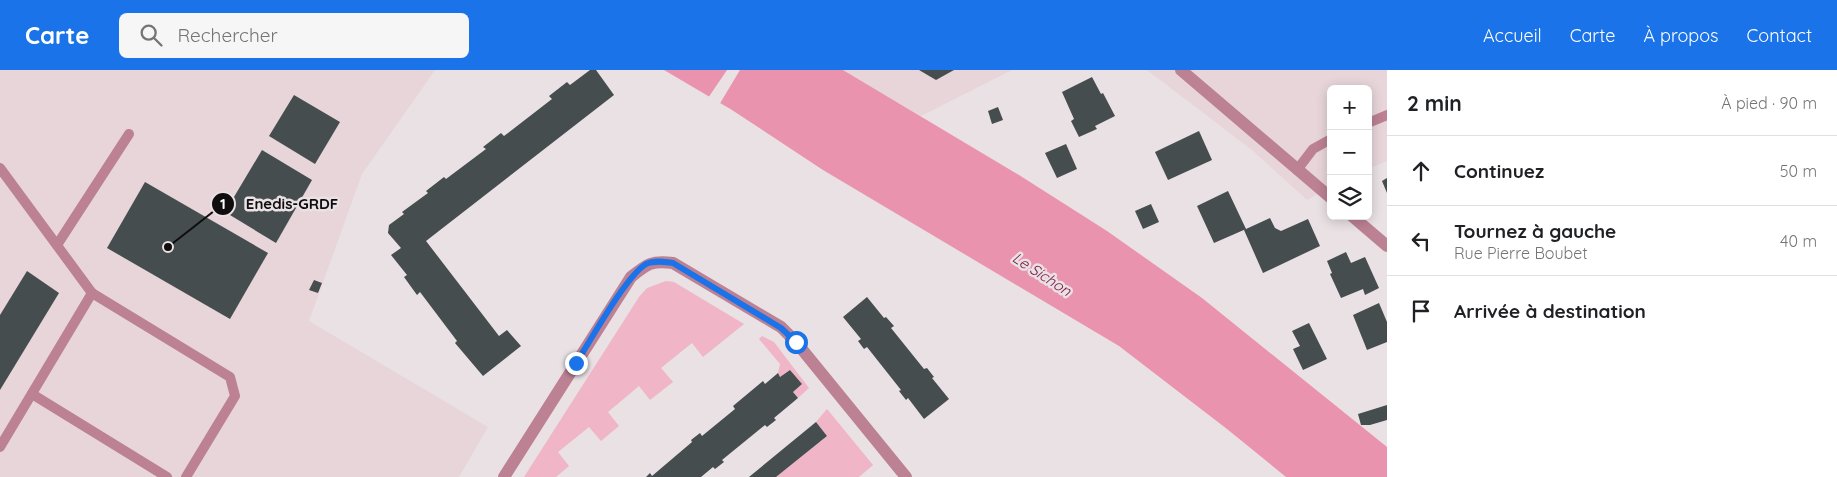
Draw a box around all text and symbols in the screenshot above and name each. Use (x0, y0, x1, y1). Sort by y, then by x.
search box (119, 13, 469, 58)
text: Carte (25, 20, 89, 50)
icon: search (137, 21, 165, 49)
text: Rechercher (177, 23, 278, 47)
text: Accueil (1483, 24, 1542, 47)
text: Carte (1570, 24, 1615, 47)
text: À propos (1643, 24, 1719, 47)
text: Contact (1747, 24, 1812, 47)
map controls (1327, 85, 1372, 220)
button: + (1327, 85, 1372, 130)
text: 2 min (1407, 90, 1462, 116)
text: À pied · 90 m (1721, 93, 1817, 113)
button: − (1327, 130, 1372, 175)
icon: ahead (1407, 157, 1435, 185)
text: Continuez (1454, 159, 1544, 183)
text: 50 m (1780, 161, 1817, 181)
button: layers (1327, 175, 1372, 220)
callout: Enedis-GRDF (211, 189, 348, 219)
text: 1 (220, 194, 226, 213)
text: Enedis-GRDF (246, 194, 338, 213)
text: Tournez à gauche (1454, 219, 1616, 243)
icon: left (1407, 227, 1435, 255)
text: 40 m (1780, 231, 1817, 251)
text: Rue Pierre Boubet (1454, 243, 1588, 263)
water label: Le Sichon (1009, 248, 1075, 300)
icon: arrive (1407, 297, 1435, 325)
text: Arrivée à destination (1454, 299, 1646, 323)
route start (785, 331, 808, 354)
route end (565, 352, 588, 375)

